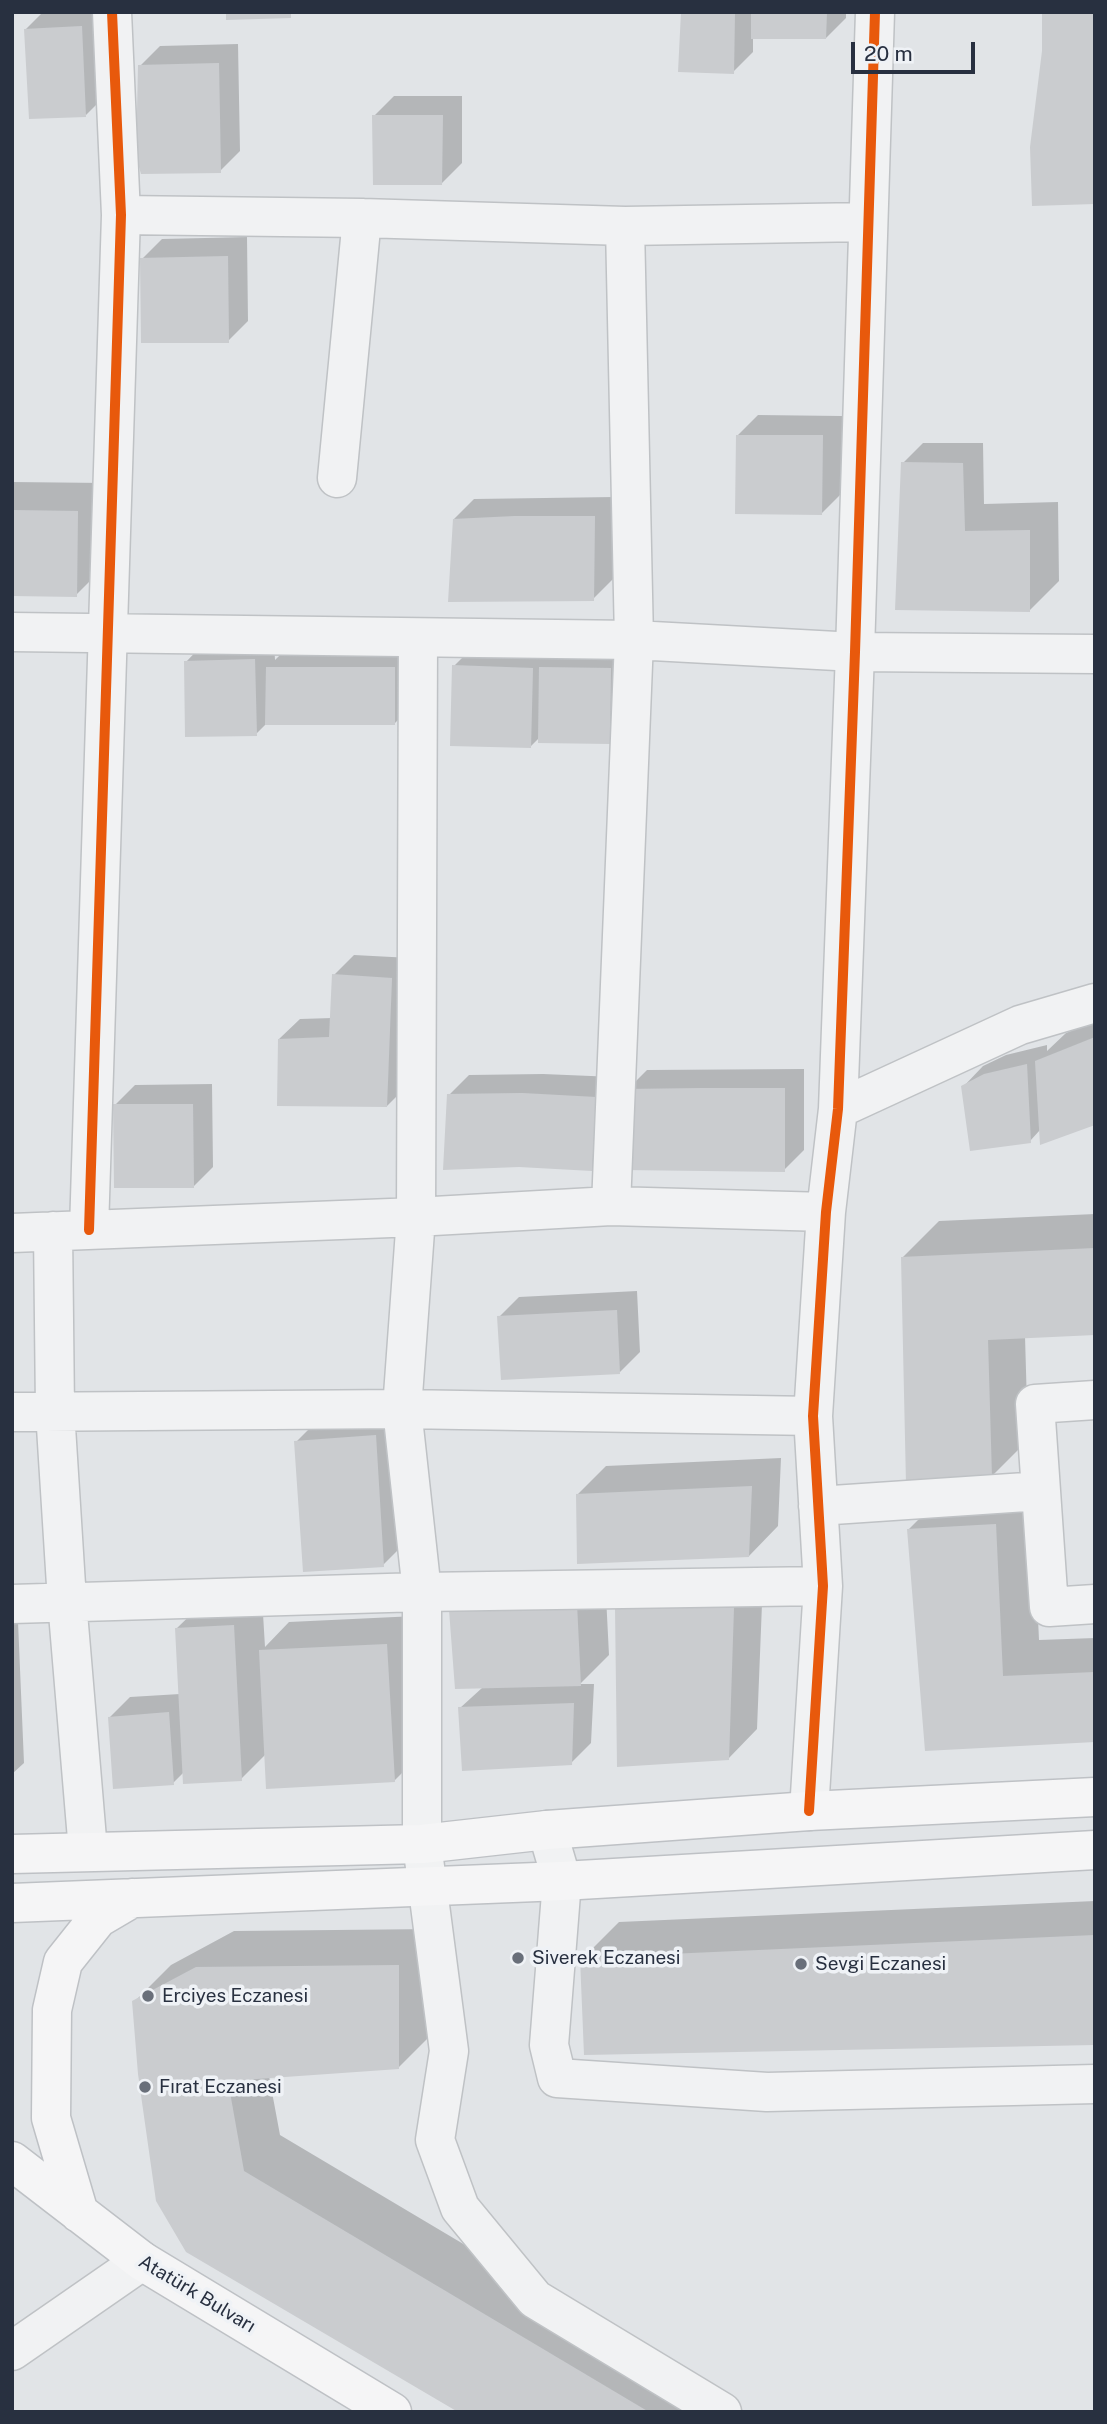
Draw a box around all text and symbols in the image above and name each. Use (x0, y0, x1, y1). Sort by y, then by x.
scale bar (855, 28, 979, 72)
text: 20 m (864, 41, 913, 66)
place label: Siverek Eczanesi (532, 1947, 680, 1969)
marker: Siverek Eczanesi (510, 1950, 526, 1966)
place label: Sevgi Eczanesi (815, 1953, 946, 1975)
marker: Sevgi Eczanesi (793, 1956, 809, 1972)
place label: Erciyes Eczanesi (162, 1985, 308, 2007)
marker: Erciyes Eczanesi (140, 1988, 156, 2004)
place label: Fırat Eczanesi (159, 2076, 282, 2098)
marker: Fırat Eczanesi (137, 2079, 153, 2095)
street label: Atatürk Bulvarı (134, 2250, 260, 2338)

